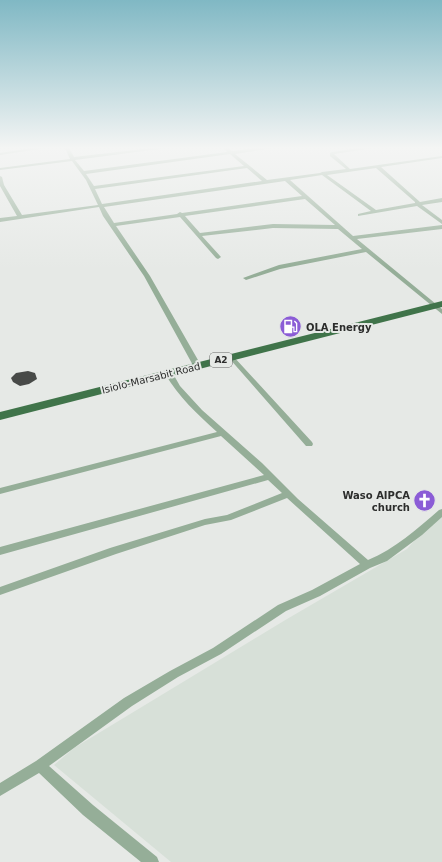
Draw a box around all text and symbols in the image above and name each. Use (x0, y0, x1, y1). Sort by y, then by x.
fuel station icon: OLA Energy (277, 314, 303, 340)
place label: OLA Energy (306, 322, 372, 333)
road number: A2 (210, 353, 232, 367)
street label: Isiolo-Marsabit Road (101, 360, 201, 396)
church icon: Waso AIPCA church (412, 488, 438, 514)
place label: Waso AIPCA church (342, 490, 410, 513)

